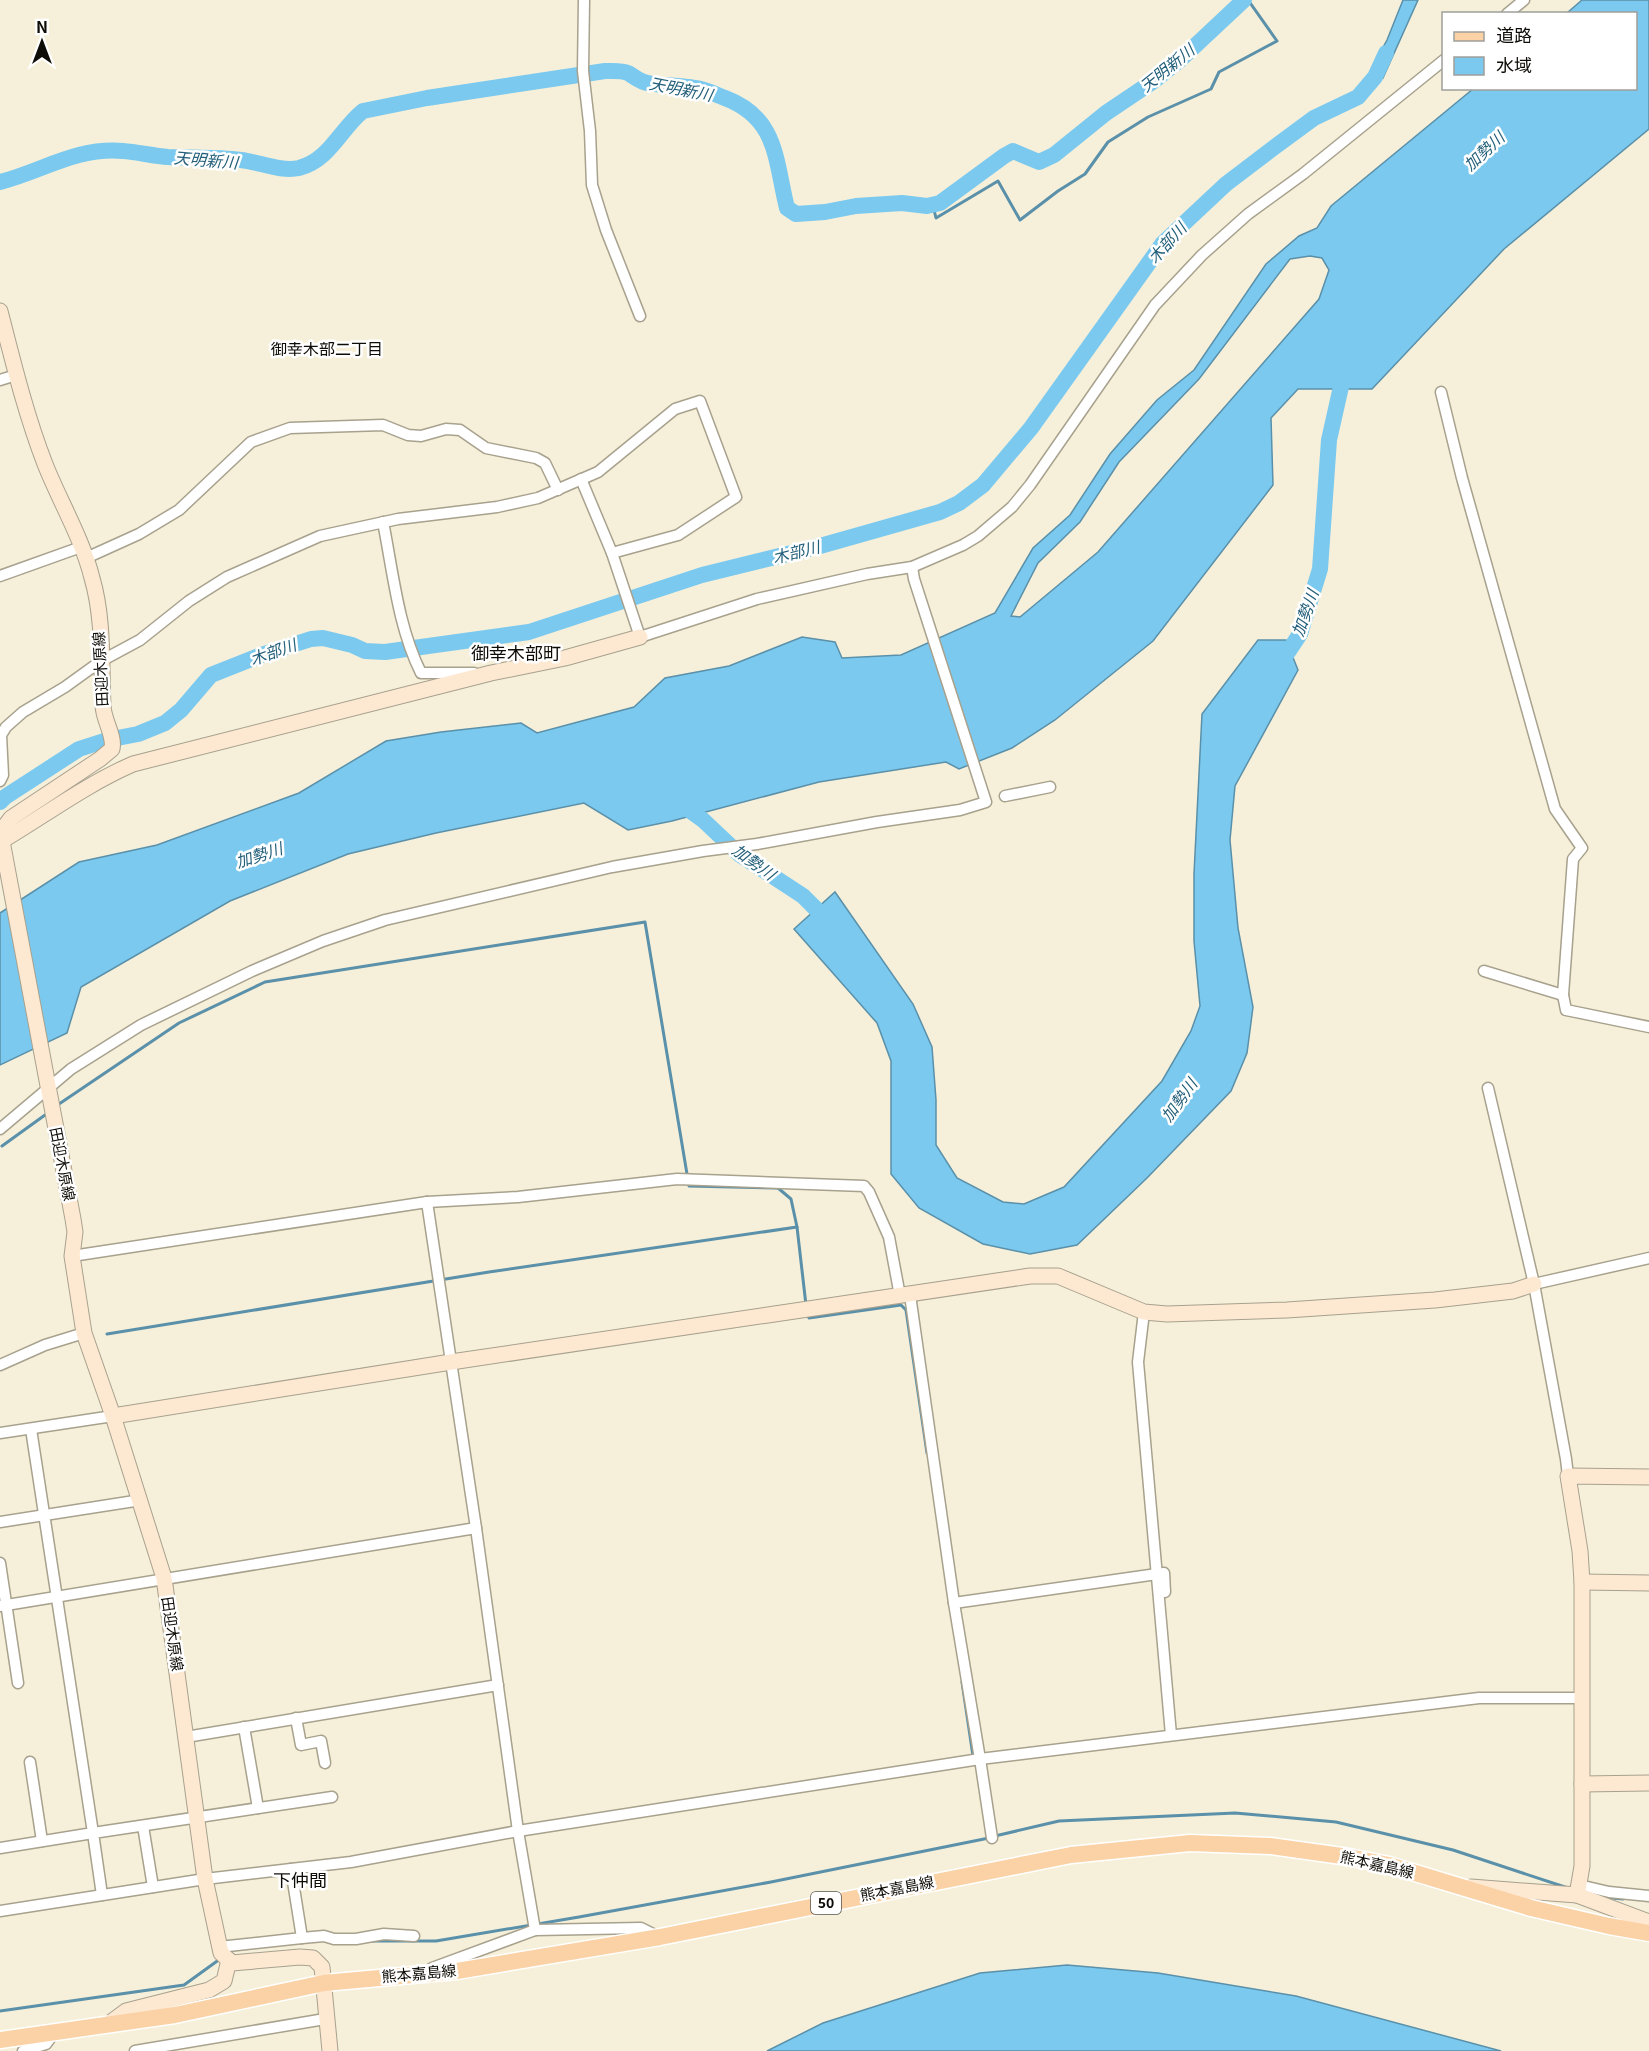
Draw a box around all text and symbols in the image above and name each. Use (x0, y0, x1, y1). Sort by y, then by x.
north arrow (12, 12, 72, 72)
legend (1442, 12, 1637, 90)
text: N (36, 14, 48, 38)
text: 道路 (1496, 21, 1532, 47)
water label: 天明新川 (1134, 37, 1200, 97)
text: 水域 (1496, 51, 1532, 77)
water label: 天明新川 (647, 70, 717, 106)
water label: 加勢川 (1458, 124, 1511, 175)
water label: 天明新川 (173, 144, 241, 174)
water label: 木部川 (1141, 215, 1193, 268)
district label: 御幸木部二丁目 (271, 336, 383, 360)
water label: 木部川 (770, 533, 824, 568)
water label: 加勢川 (1285, 584, 1324, 639)
street label: 田迎木原線 (87, 631, 112, 707)
water label: 木部川 (246, 631, 301, 671)
district label: 御幸木部町 (471, 639, 561, 665)
water label: 加勢川 (232, 835, 287, 873)
water label: 加勢川 (728, 837, 783, 886)
water label: 加勢川 (1154, 1071, 1203, 1126)
street label: 田迎木原線 (46, 1125, 81, 1203)
street label: 田迎木原線 (158, 1595, 189, 1672)
street label: 熊本嘉島線 (1338, 1845, 1416, 1882)
district label: 下仲間 (273, 1866, 327, 1892)
street label: 熊本嘉島線 (858, 1870, 936, 1905)
road number: 50 (811, 1892, 841, 1914)
street label: 熊本嘉島線 (381, 1959, 457, 1986)

